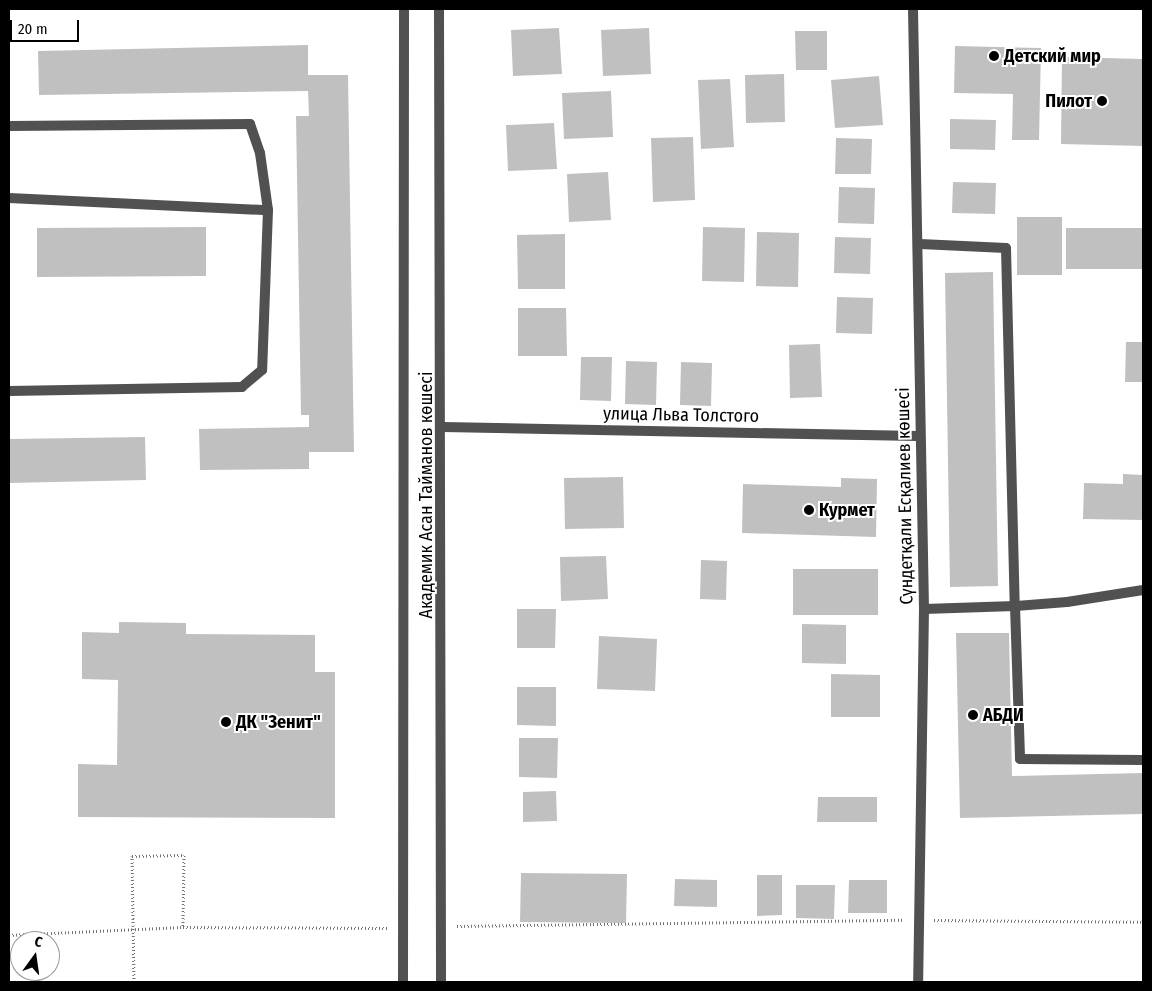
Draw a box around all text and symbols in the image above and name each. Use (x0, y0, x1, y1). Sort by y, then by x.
scale bar (12, 10, 81, 42)
text: 20 m (18, 20, 48, 38)
place label: Детский мир (1004, 45, 1101, 67)
marker: Детский мир (988, 50, 1000, 62)
place label: Пилот (1045, 90, 1092, 112)
marker: Пилот (1096, 95, 1108, 107)
street label: Академик Асан Тайманов көшесі (415, 371, 437, 619)
street label: Сүндетқали Есқалиев көшесі (892, 387, 918, 605)
street label: улица Льва Толстого (603, 403, 759, 427)
place label: Курмет (819, 499, 875, 521)
marker: Курмет (803, 504, 815, 516)
place label: АБДИ (983, 704, 1024, 726)
marker: АБДИ (967, 709, 979, 721)
place label: ДК "Зенит" (236, 711, 321, 733)
marker: ДК "Зенит" (220, 716, 232, 728)
north arrow (10, 931, 60, 981)
text: С (33, 933, 44, 951)

